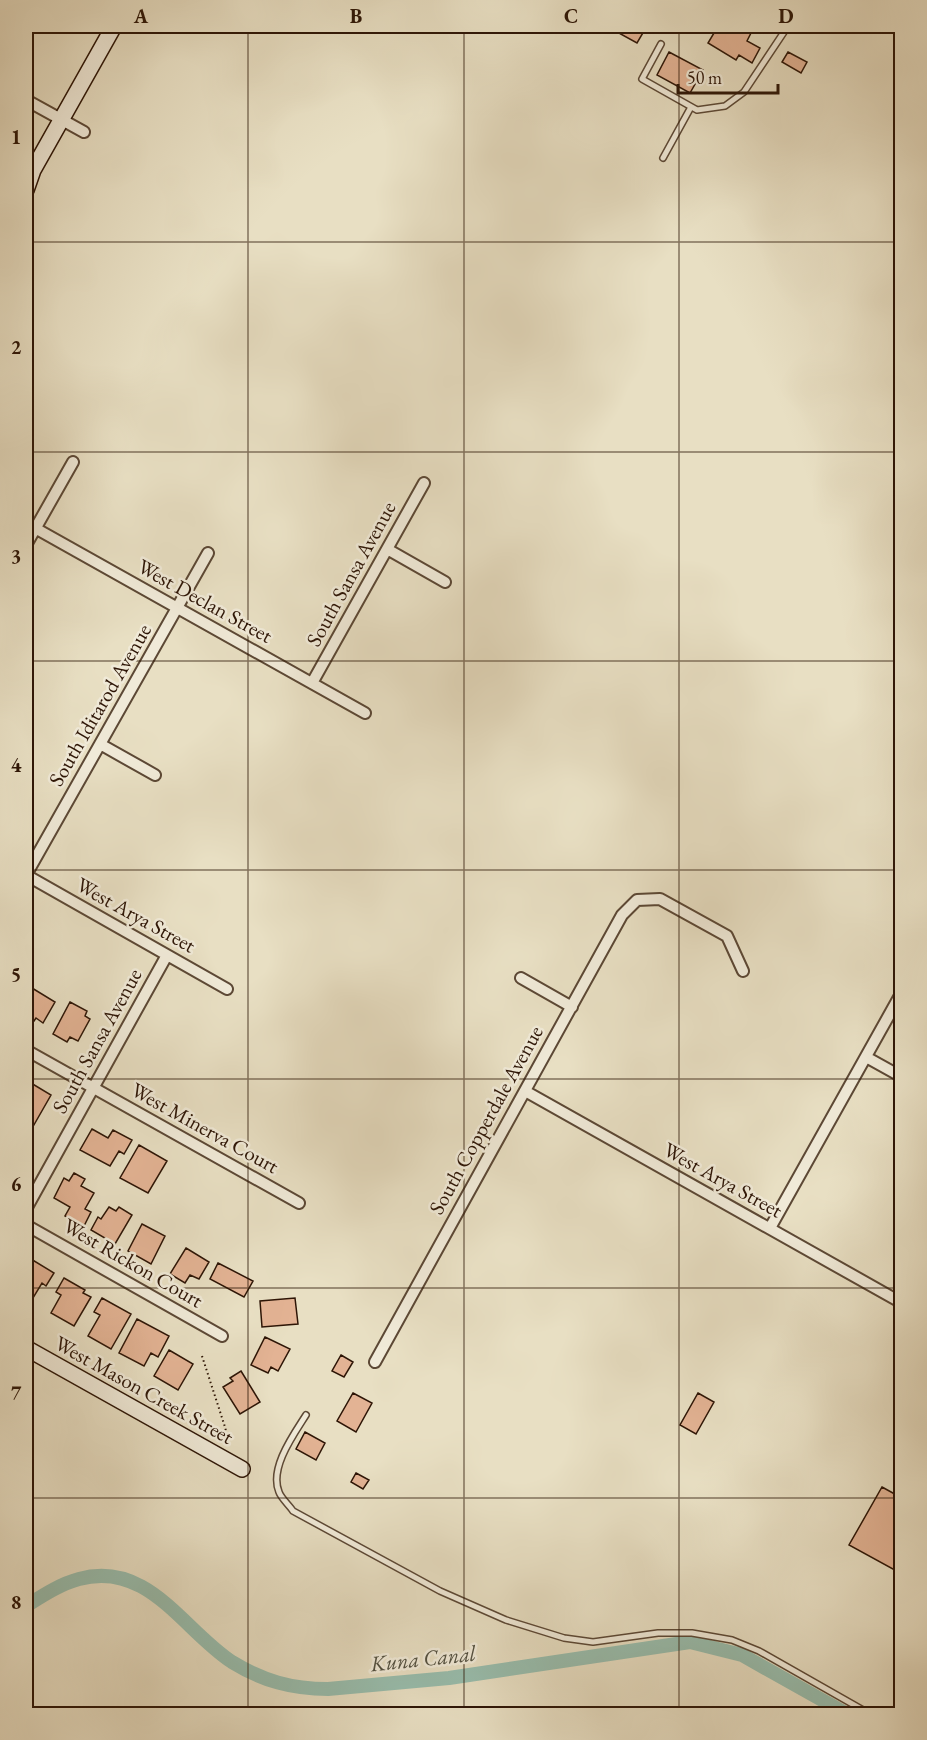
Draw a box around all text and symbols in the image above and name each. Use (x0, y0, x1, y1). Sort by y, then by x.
text: A (133, 3, 149, 29)
text: B (350, 3, 362, 29)
text: C (564, 3, 578, 29)
text: D (778, 3, 794, 29)
scale bar (678, 57, 778, 95)
text: 50 m (687, 66, 722, 89)
text: 1 (11, 124, 21, 150)
text: 2 (11, 334, 22, 360)
street label: South Sansa Avenue (300, 496, 402, 651)
text: 3 (11, 543, 21, 569)
street label: West Declan Street (133, 552, 278, 649)
street label: South Iditarod Avenue (42, 619, 157, 791)
text: 4 (11, 752, 22, 778)
street label: West Arya Street (72, 871, 201, 959)
text: 5 (11, 961, 21, 987)
street label: South Sansa Avenue (46, 963, 148, 1118)
street label: South Copperdale Avenue (422, 1021, 549, 1219)
street label: West Minerva Court (127, 1076, 284, 1179)
street label: West Arya Street (659, 1136, 788, 1224)
text: 6 (11, 1171, 22, 1197)
street label: West Rickon Court (58, 1212, 208, 1314)
street label: West Mason Creek Street (50, 1329, 239, 1450)
text: 7 (11, 1380, 22, 1406)
text: 8 (11, 1589, 21, 1615)
water label: Kuna Canal (368, 1638, 478, 1679)

